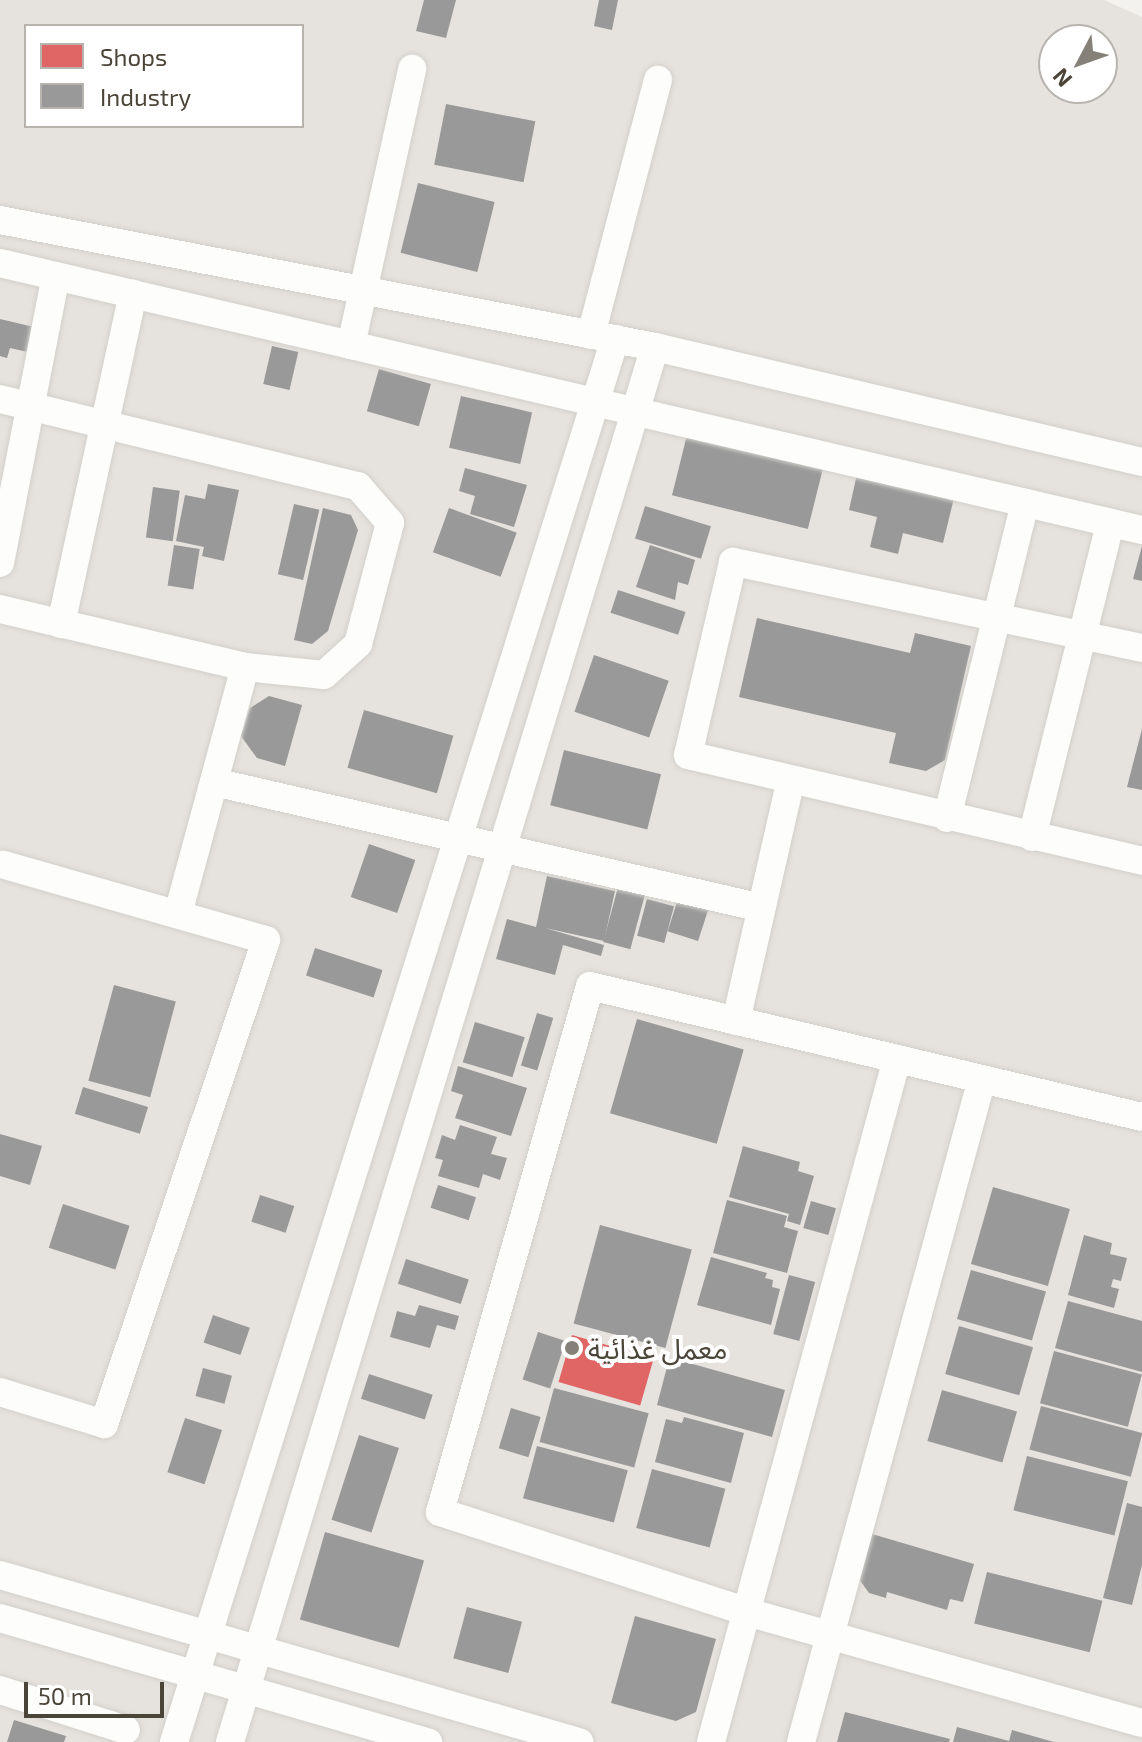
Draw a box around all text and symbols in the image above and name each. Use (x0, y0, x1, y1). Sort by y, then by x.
legend (24, 24, 304, 128)
north arrow (1038, 24, 1118, 104)
text: Shops (100, 42, 167, 71)
text: N (1046, 64, 1076, 93)
text: Industry (100, 82, 191, 111)
place label: معمل غذائية (588, 1331, 727, 1365)
marker: معمل غذائية (563, 1339, 581, 1357)
scale bar (28, 1666, 168, 1716)
text: 50 m (38, 1681, 92, 1710)

